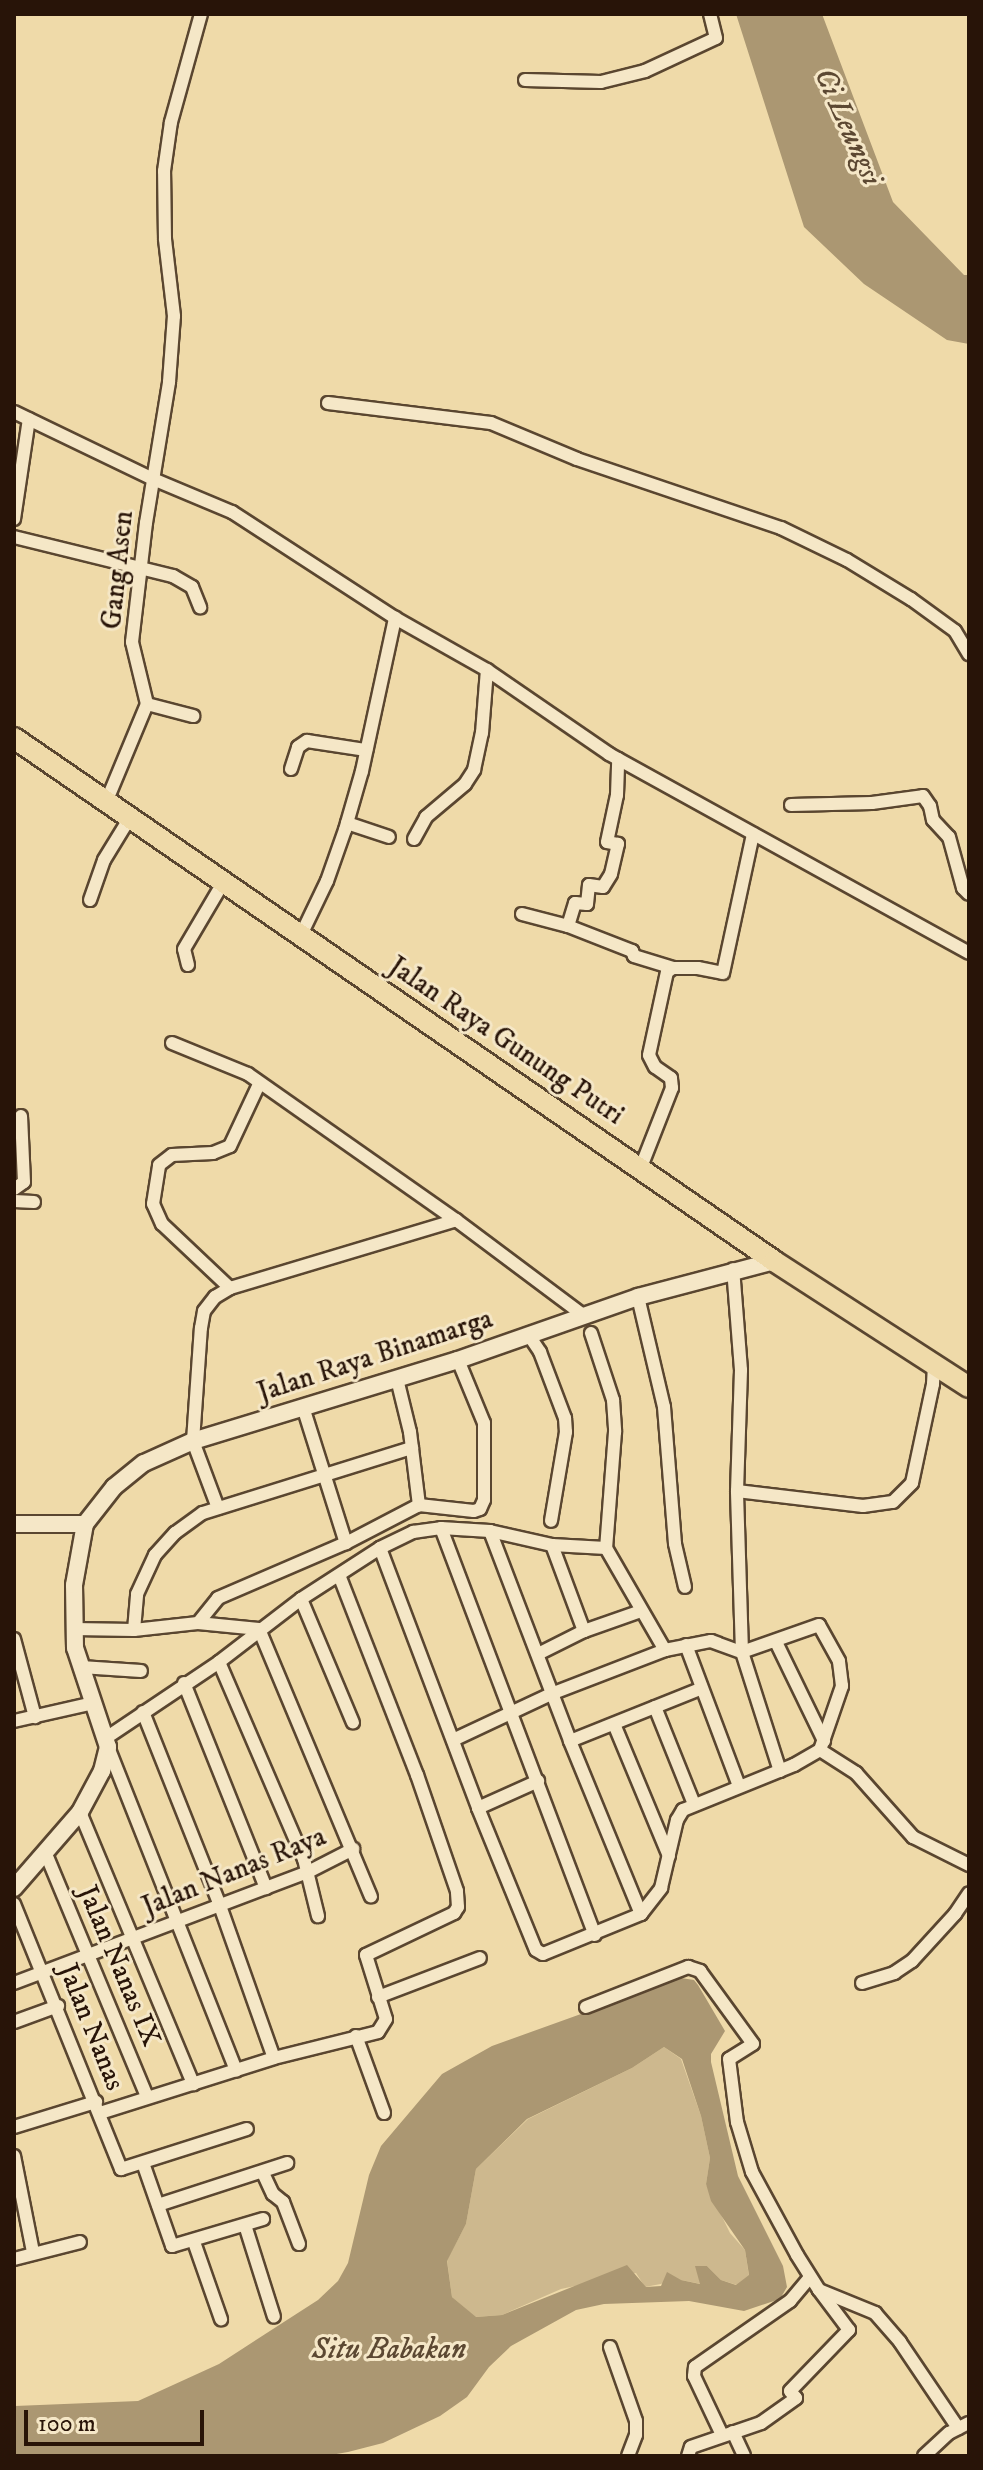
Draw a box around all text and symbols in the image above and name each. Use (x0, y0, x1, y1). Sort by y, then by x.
water label: Ci Leungsi (805, 62, 889, 192)
street label: Gang Asen (95, 509, 141, 631)
street label: Jalan Raya Gunung Putri (382, 950, 630, 1132)
street label: Jalan Raya Binamarga (253, 1302, 497, 1410)
street label: Jalan Nanas Raya (137, 1820, 331, 1924)
street label: Jalan Nanas IX (70, 1881, 168, 2051)
street label: Jalan Nanas (50, 1959, 132, 2095)
water label: Situ Babakan (312, 2332, 466, 2368)
scale bar (28, 2394, 208, 2444)
text: 100 m (38, 2409, 96, 2439)

